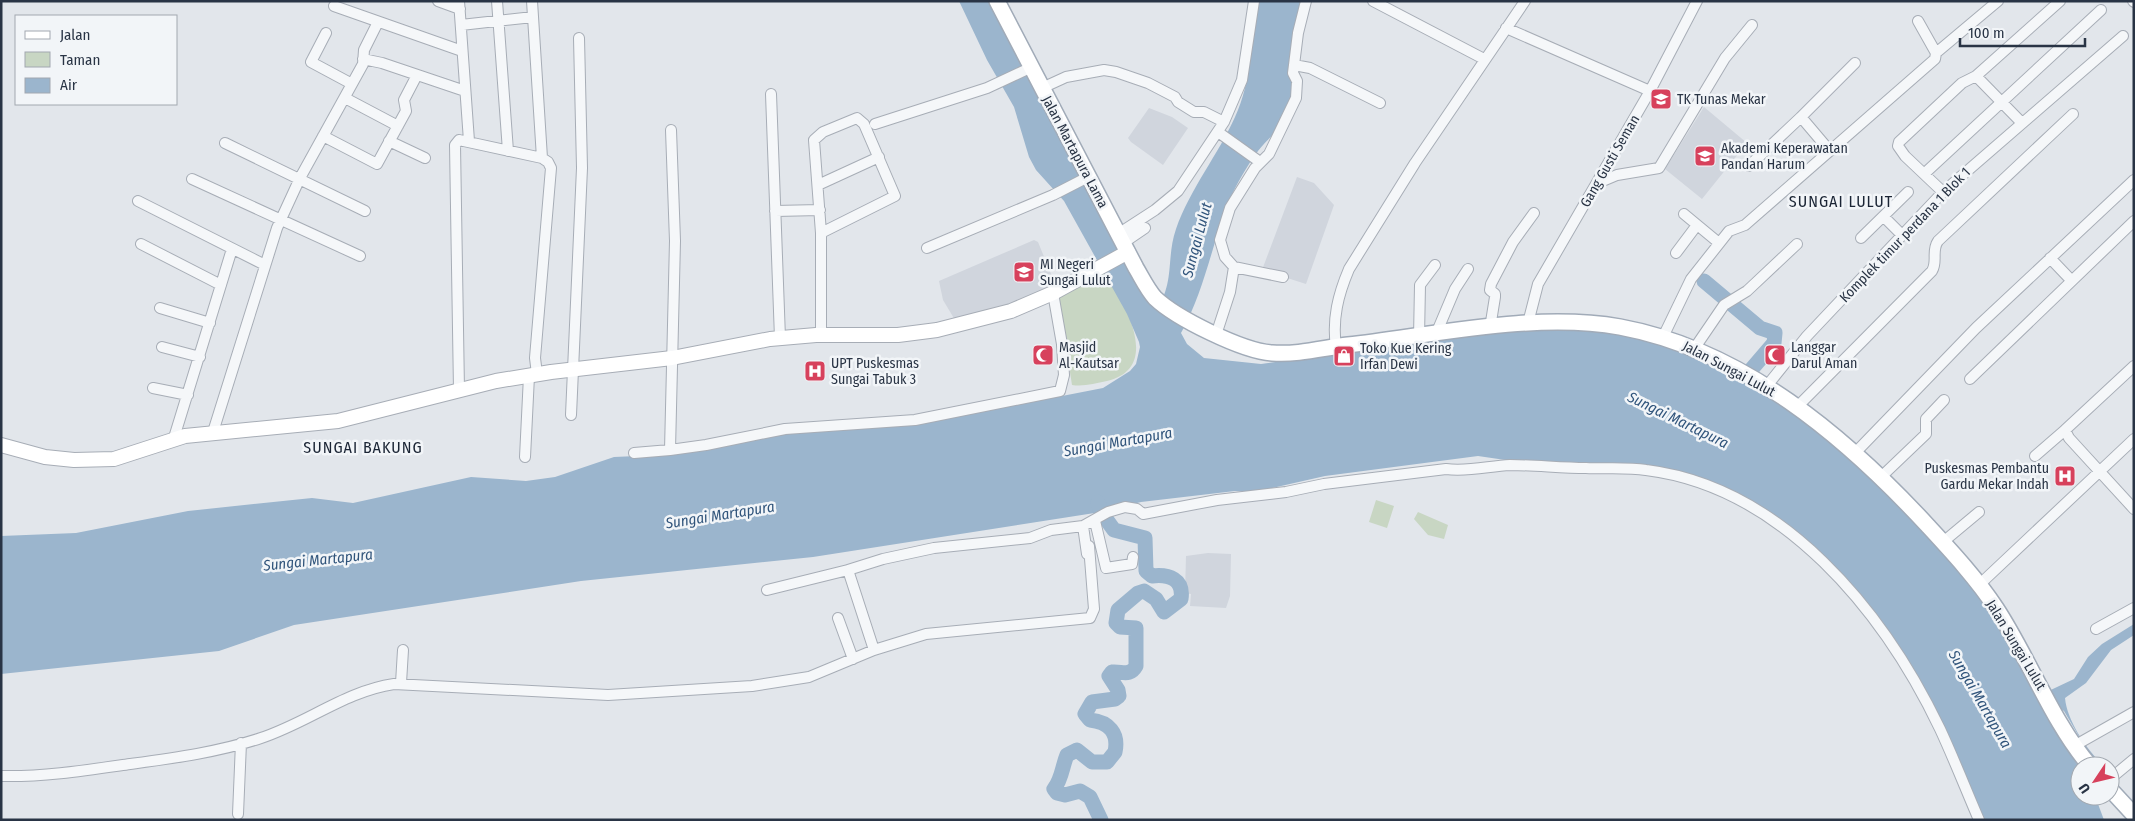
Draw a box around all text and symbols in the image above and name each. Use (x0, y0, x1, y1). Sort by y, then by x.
legend (15, 15, 178, 105)
scale bar (1960, 15, 2085, 47)
text: 100 m (1968, 24, 2005, 42)
text: Jalan (60, 26, 90, 44)
text: Taman (60, 51, 100, 69)
text: Air (60, 76, 78, 94)
school or university icon: TK Tunas Mekar (1649, 87, 1673, 111)
place label: TK Tunas Mekar (1677, 91, 1766, 108)
street label: Jalan Martapura Lama (1038, 93, 1112, 211)
street label: Gang Gusti Seman (1577, 112, 1643, 210)
place label: Akademi Keperawatan Pandan Harum (1721, 140, 1848, 173)
school or university icon: Akademi Keperawatan Pandan Harum (1693, 144, 1717, 168)
street label: Komplek timur perdana 1 Blok 1 (1836, 164, 1974, 306)
district label: SUNGAI LULUT (1789, 192, 1893, 211)
water label: Sungai Lulut (1178, 201, 1216, 280)
place label: MI Negeri Sungai Lulut (1040, 256, 1111, 289)
school or university icon: MI Negeri Sungai Lulut (1012, 260, 1036, 284)
street label: Jalan Sungai Lulut (1680, 337, 1778, 401)
place label: Masjid Al-Kautsar (1059, 339, 1119, 372)
place label: Langgar Darul Aman (1791, 339, 1857, 372)
place label: Toko Kue Kering Irfan Dewi (1360, 340, 1452, 373)
mosque icon: Masjid Al-Kautsar (1031, 343, 1055, 367)
mosque icon: Langgar Darul Aman (1763, 343, 1787, 367)
shop icon: Toko Kue Kering Irfan Dewi (1332, 344, 1356, 368)
place label: UPT Puskesmas Sungai Tabuk 3 (831, 355, 919, 388)
hospital icon: UPT Puskesmas Sungai Tabuk 3 (803, 359, 827, 383)
water label: Sungai Martapura (1624, 387, 1732, 452)
water label: Sungai Martapura (1061, 424, 1174, 461)
district label: SUNGAI BAKUNG (303, 438, 423, 457)
place label: Puskesmas Pembantu Gardu Mekar Indah (1925, 460, 2049, 493)
hospital icon: Puskesmas Pembantu Gardu Mekar Indah (2053, 464, 2077, 488)
water label: Sungai Martapura (663, 497, 776, 533)
water label: Sungai Martapura (261, 545, 374, 575)
street label: Jalan Sungai Lulut (1982, 597, 2050, 694)
water label: Sungai Martapura (1944, 646, 2015, 751)
north arrow (2070, 756, 2120, 806)
text: U (2075, 780, 2094, 796)

